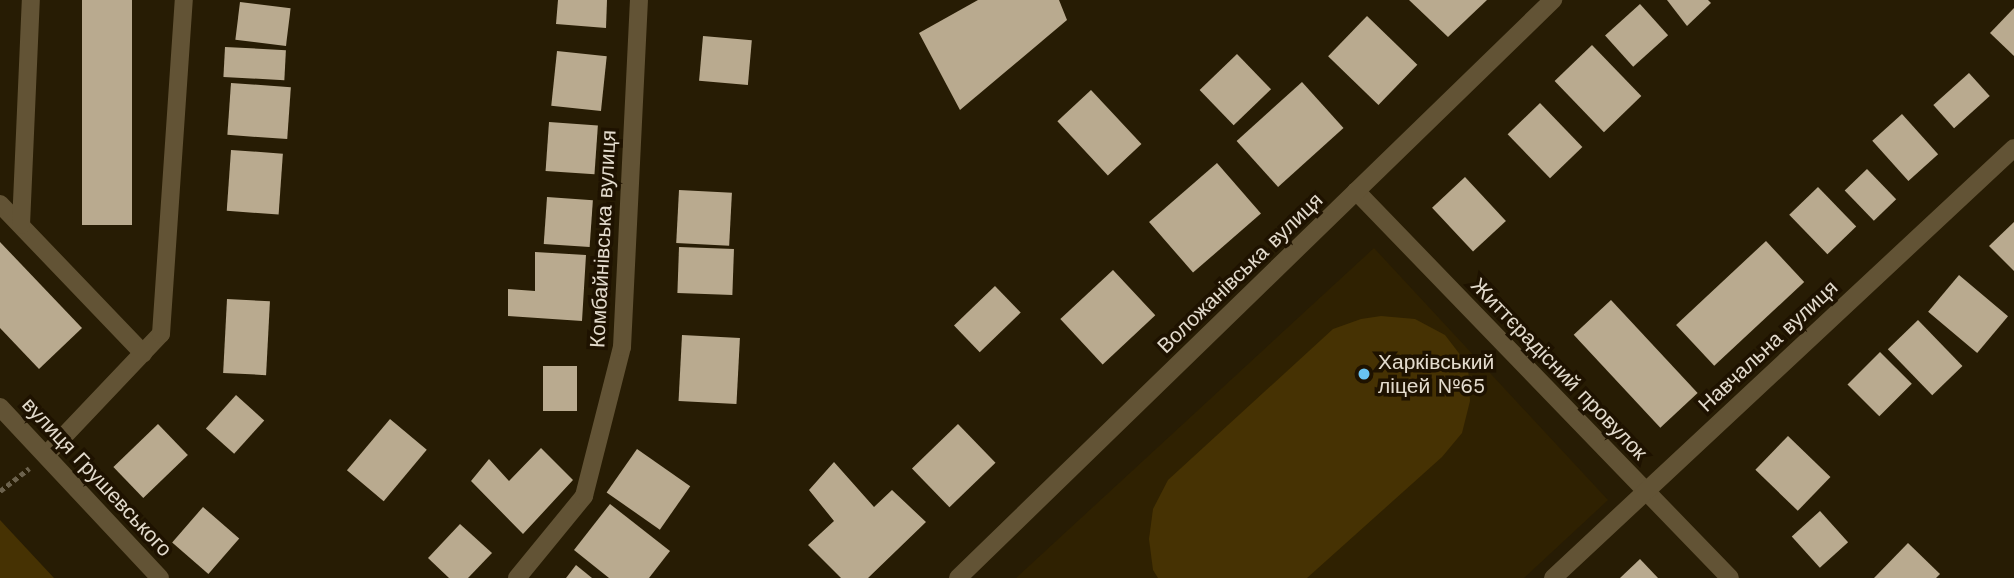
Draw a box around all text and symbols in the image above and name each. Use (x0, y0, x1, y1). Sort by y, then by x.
street label: Комбайнівська вулиця (585, 129, 621, 349)
street label: Воложанівська вулиця (1152, 187, 1328, 359)
street label: Життєрадісний провулок (1466, 273, 1652, 465)
street label: Навчальна вулиця (1693, 275, 1843, 417)
place label: Харківський ліцей №65 (1378, 349, 1494, 399)
marker: Харківський ліцей №65 (1356, 366, 1372, 382)
street label: вулиця Грушевського (17, 392, 177, 562)

